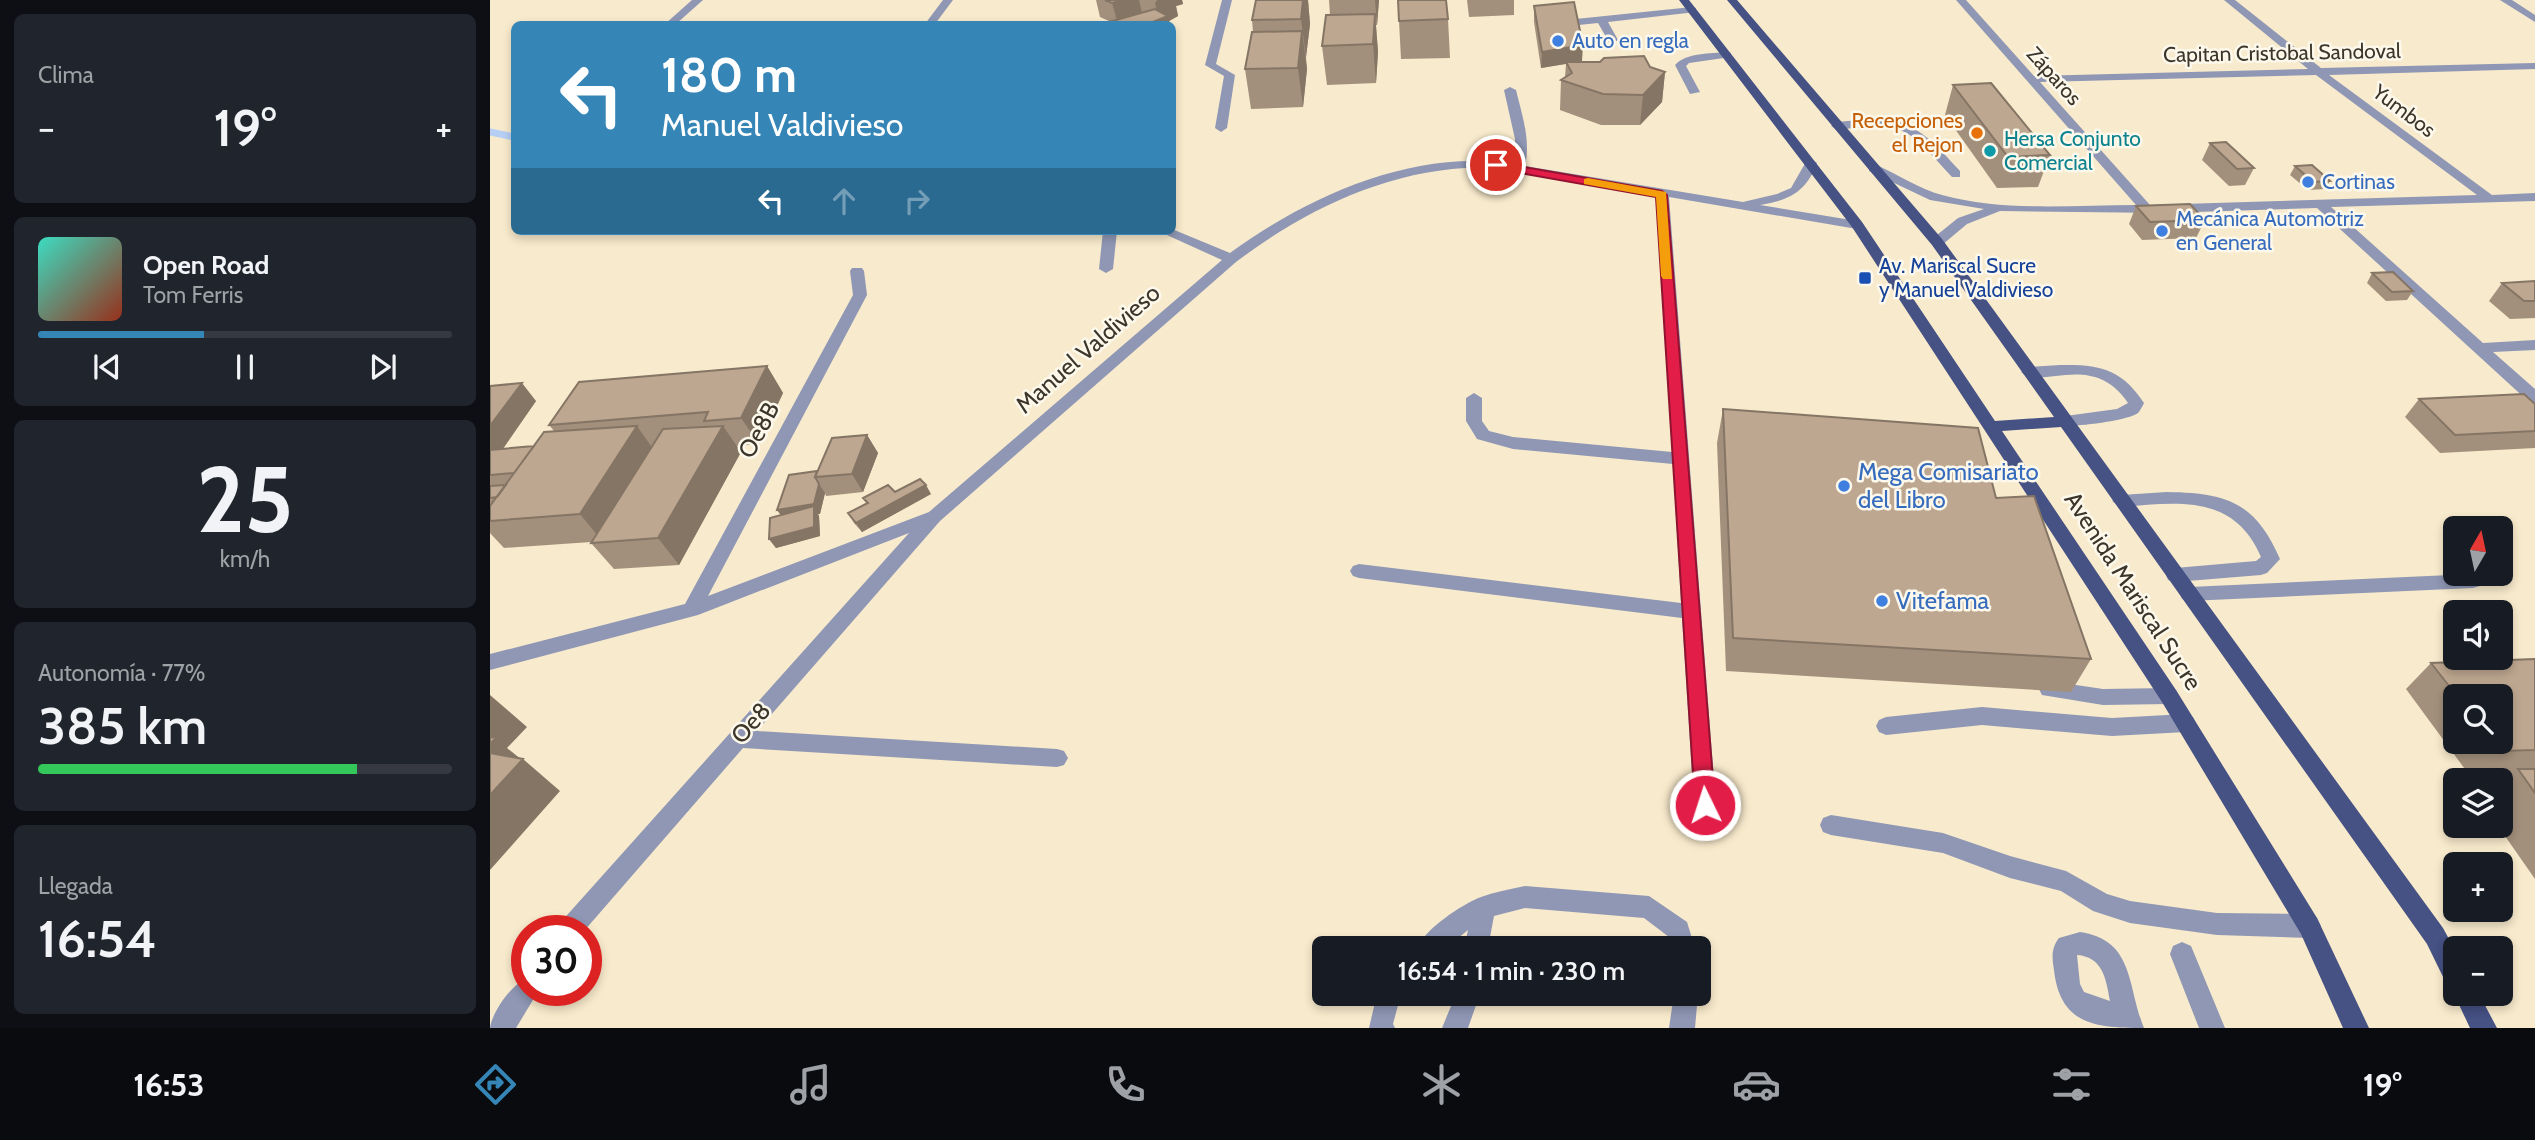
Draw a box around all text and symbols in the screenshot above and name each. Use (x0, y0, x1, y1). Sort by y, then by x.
place label: Auto en regla (1572, 28, 1689, 53)
marker: Auto en regla (1550, 33, 1566, 49)
street label: Capitan Cristobal Sandoval (2163, 38, 2401, 67)
street label: Záparos (2022, 41, 2087, 110)
text: 180 m (661, 45, 797, 104)
icon: left (546, 49, 637, 140)
text: Clima (38, 61, 94, 89)
street label: Yumbos (2367, 78, 2441, 142)
text: 19° (214, 96, 276, 159)
text: − (38, 104, 55, 151)
text: + (435, 104, 452, 151)
text: Manuel Valdivieso (661, 105, 903, 144)
place label: Recepciones el Rejon (1851, 108, 1963, 158)
marker: Recepciones el Rejon (1969, 125, 1985, 141)
place label: Hersa Conjunto Comercial (2004, 126, 2141, 175)
pin (1466, 135, 1526, 195)
marker: Hersa Conjunto Comercial (1982, 143, 1998, 159)
icon: arrive (1477, 146, 1515, 184)
place label: Cortinas (2322, 169, 2395, 194)
marker: Cortinas (2300, 174, 2316, 190)
icon: left (752, 182, 790, 220)
icon: ahead (825, 182, 863, 220)
icon: right (898, 182, 936, 220)
place label: Mecánica Automotriz en General (2176, 206, 2364, 255)
marker: Mecánica Automotriz en General (2154, 223, 2170, 239)
text: Open Road (143, 249, 269, 281)
place label: Av. Mariscal Sucre y Manuel Valdivieso (1879, 253, 2053, 302)
marker: Av. Mariscal Sucre y Manuel Valdivieso (1857, 270, 1873, 286)
street label: Manuel Valdivieso (1010, 278, 1166, 419)
text: Tom Ferris (143, 281, 243, 309)
icon: previous (88, 348, 126, 386)
icon: pause (226, 348, 264, 386)
icon: next (364, 348, 402, 386)
street label: Oe8B (732, 397, 785, 463)
text: 25 (196, 444, 294, 555)
place label: Mega Comisariato del Libro (1858, 457, 2039, 514)
marker: Mega Comisariato del Libro (1836, 478, 1852, 494)
street label: Avenida Mariscal Sucre (2059, 486, 2208, 695)
north arrow (2443, 516, 2513, 586)
map controls (2443, 516, 2513, 1006)
text: km/h (220, 545, 270, 573)
place label: Vitefama (1896, 586, 1989, 615)
marker: Vitefama (1874, 593, 1890, 609)
button: sound (2443, 600, 2513, 670)
text: Autonomía · 77% (38, 659, 205, 687)
button: search (2443, 684, 2513, 754)
text: 385 km (38, 694, 207, 757)
street label: Oe8 (725, 696, 777, 749)
position arrow (1668, 768, 1742, 842)
button: layers (2443, 768, 2513, 838)
button: + (2443, 852, 2513, 922)
text: Llegada (38, 872, 113, 900)
text: 16:54 (38, 907, 156, 970)
speed limit sign: 30 (511, 915, 602, 1006)
button: − (2443, 936, 2513, 1006)
text: 16:54 · 1 min · 230 m (1398, 955, 1625, 987)
icon: directions (471, 1060, 520, 1109)
icon: music (786, 1060, 835, 1109)
icon: phone (1101, 1060, 1150, 1109)
icon: climate (1417, 1060, 1466, 1109)
icon: car (1732, 1060, 1781, 1109)
icon: filters (2047, 1060, 2096, 1109)
text: 16:53 (133, 1065, 205, 1104)
text: 19° (2363, 1065, 2402, 1104)

